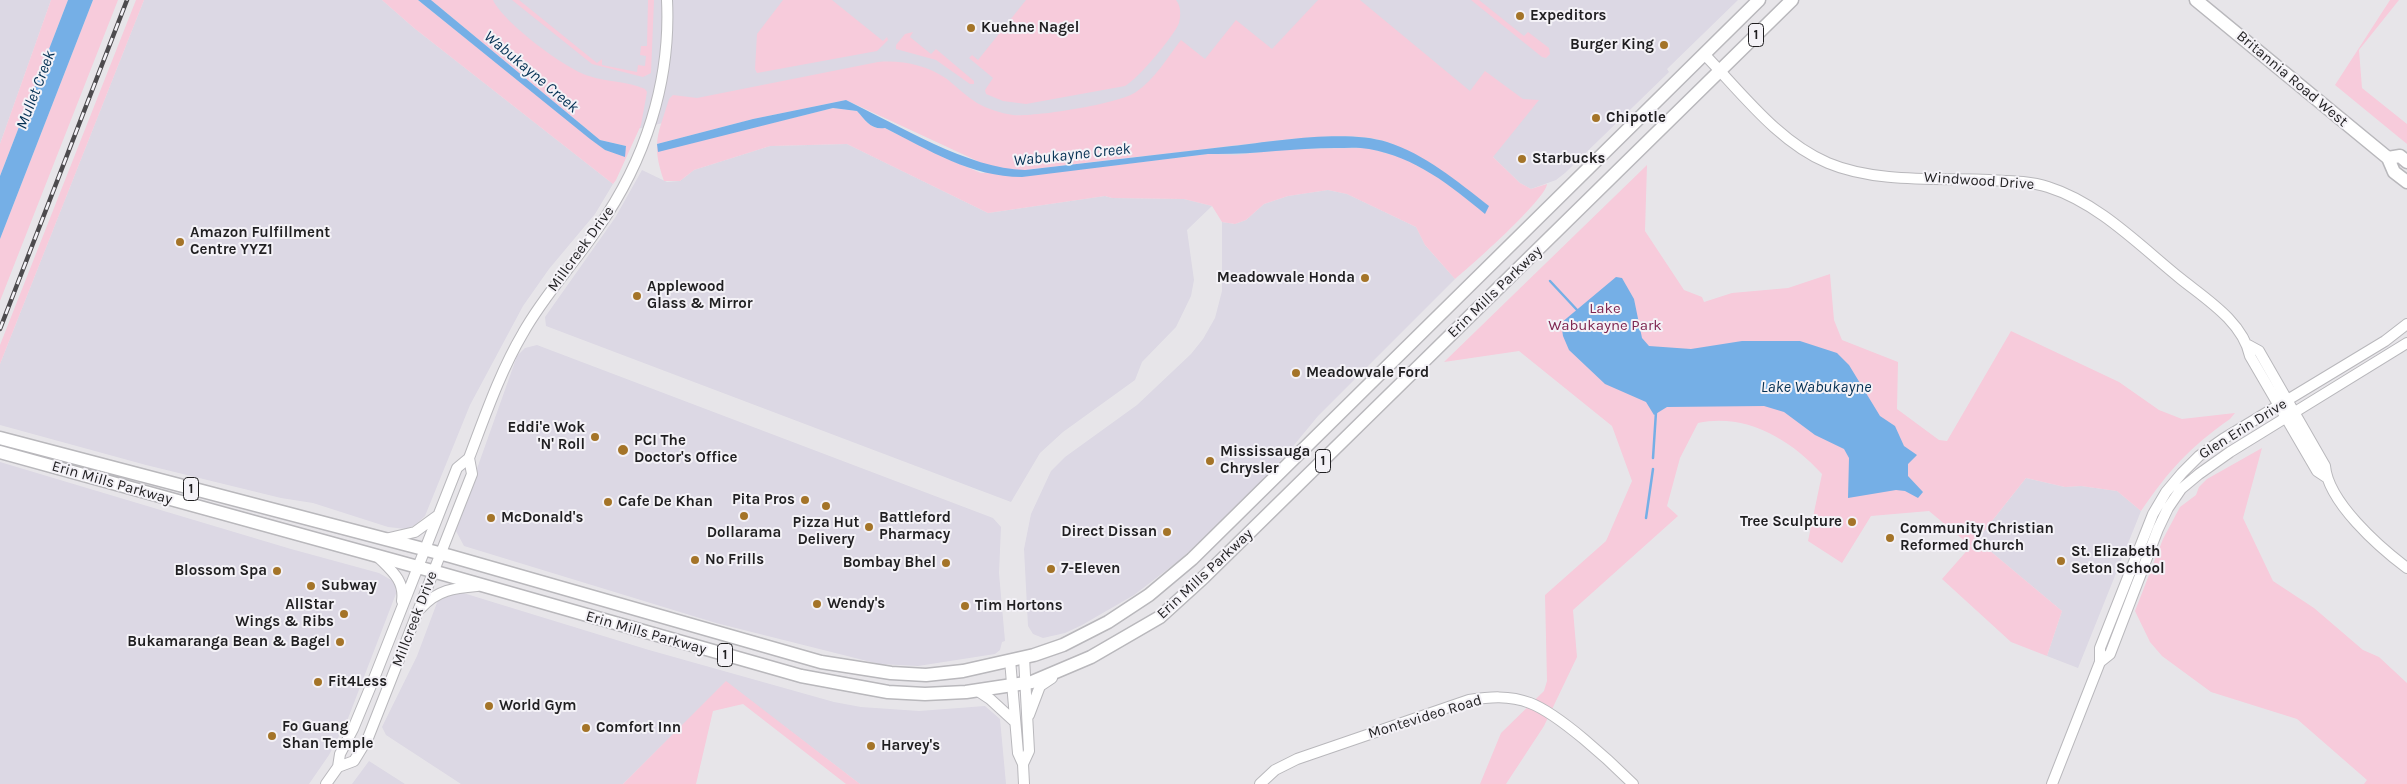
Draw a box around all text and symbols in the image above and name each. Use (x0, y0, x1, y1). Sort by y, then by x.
place label: Expeditors (1530, 7, 1607, 25)
marker: Expeditors (1514, 10, 1526, 22)
place label: Kuehne Nagel (981, 19, 1079, 37)
marker: Kuehne Nagel (965, 22, 977, 34)
road number: 1 (1748, 24, 1764, 46)
water label: Wabukayne Creek (480, 27, 582, 117)
street label: Britannia Road West (2233, 27, 2351, 131)
place label: Burger King (1570, 36, 1654, 54)
marker: Burger King (1658, 39, 1670, 51)
water label: Mullet Creek (12, 48, 60, 132)
place label: Chipotle (1606, 109, 1666, 127)
marker: Chipotle (1590, 112, 1602, 124)
water label: Wabukayne Creek (1013, 139, 1131, 171)
place label: Starbucks (1532, 150, 1605, 168)
marker: Starbucks (1516, 153, 1528, 165)
street label: Windwood Drive (1923, 168, 2035, 194)
street label: Millcreek Drive (544, 203, 618, 295)
place label: Amazon Fulfillment Centre YYZ1 (190, 224, 330, 259)
marker: Amazon Fulfillment Centre YYZ1 (174, 236, 186, 248)
street label: Erin Mills Parkway (1444, 242, 1546, 342)
place label: Meadowvale Honda (1217, 269, 1355, 287)
marker: Meadowvale Honda (1359, 272, 1371, 284)
place label: Applewood Glass & Mirror (647, 278, 753, 313)
marker: Applewood Glass & Mirror (631, 290, 643, 302)
park label: Lake Wabukayne Park (1548, 300, 1662, 335)
place label: Meadowvale Ford (1306, 364, 1429, 382)
marker: Meadowvale Ford (1290, 367, 1302, 379)
water label: Lake Wabukayne (1761, 377, 1871, 397)
street label: Glen Erin Drive (2196, 395, 2290, 463)
place label: Eddi'e Wok 'N' Roll (507, 419, 585, 454)
marker: Eddi'e Wok 'N' Roll (589, 431, 601, 443)
place label: PCI The Doctor's Office (634, 432, 738, 467)
marker: PCI The Doctor's Office (616, 443, 630, 457)
place label: Mississauga Chrysler (1220, 443, 1310, 478)
road number: 1 (1316, 450, 1330, 472)
marker: Mississauga Chrysler (1204, 455, 1216, 467)
street label: Erin Mills Parkway (50, 457, 174, 509)
road number: 1 (184, 478, 198, 500)
place label: Pita Pros (732, 491, 795, 509)
place label: Cafe De Khan (618, 493, 713, 511)
marker: Pita Pros (799, 494, 811, 506)
marker: Cafe De Khan (602, 496, 614, 508)
marker: Pizza Hut Delivery (820, 500, 832, 512)
place label: McDonald's (501, 509, 583, 527)
place label: Battleford Pharmacy (879, 509, 951, 544)
marker: Dollarama (738, 510, 750, 522)
marker: McDonald's (485, 512, 497, 524)
place label: Tree Sculpture (1740, 513, 1842, 531)
place label: Pizza Hut Delivery (793, 514, 859, 549)
marker: Tree Sculpture (1846, 516, 1858, 528)
place label: Community Christian Reformed Church (1900, 520, 2054, 555)
marker: Battleford Pharmacy (863, 521, 875, 533)
place label: Direct Dissan (1061, 523, 1157, 541)
place label: Dollarama (707, 524, 781, 542)
street label: Erin Mills Parkway (1153, 525, 1257, 623)
marker: Direct Dissan (1161, 526, 1173, 538)
marker: Community Christian Reformed Church (1884, 532, 1896, 544)
place label: St. Elizabeth Seton School (2071, 543, 2164, 578)
place label: No Frills (705, 551, 764, 569)
marker: No Frills (689, 554, 701, 566)
place label: Bombay Bhel (843, 554, 936, 572)
marker: St. Elizabeth Seton School (2055, 555, 2067, 567)
marker: Bombay Bhel (940, 557, 952, 569)
place label: 7-Eleven (1061, 560, 1120, 578)
place label: Blossom Spa (174, 562, 267, 580)
marker: 7-Eleven (1045, 563, 1057, 575)
marker: Blossom Spa (271, 565, 283, 577)
street label: Millcreek Drive (388, 569, 442, 669)
place label: Subway (321, 577, 377, 595)
marker: Subway (305, 580, 317, 592)
place label: Wendy's (827, 595, 885, 613)
place label: AllStar Wings & Ribs (235, 596, 334, 631)
place label: Tim Hortons (975, 597, 1063, 615)
marker: Wendy's (811, 598, 823, 610)
marker: Tim Hortons (959, 600, 971, 612)
street label: Erin Mills Parkway (584, 607, 708, 659)
marker: AllStar Wings & Ribs (338, 608, 350, 620)
place label: Bukamaranga Bean & Bagel (127, 633, 330, 651)
marker: Bukamaranga Bean & Bagel (334, 636, 346, 648)
road number: 1 (718, 644, 732, 666)
place label: Fit4Less (328, 673, 387, 691)
marker: Fit4Less (312, 676, 324, 688)
street label: Montevideo Road (1366, 691, 1484, 743)
place label: World Gym (499, 697, 576, 715)
marker: World Gym (483, 700, 495, 712)
place label: Fo Guang Shan Temple (282, 718, 373, 753)
place label: Comfort Inn (596, 719, 681, 737)
marker: Comfort Inn (580, 722, 592, 734)
marker: Fo Guang Shan Temple (266, 730, 278, 742)
place label: Harvey's (881, 737, 940, 755)
marker: Harvey's (865, 740, 877, 752)

